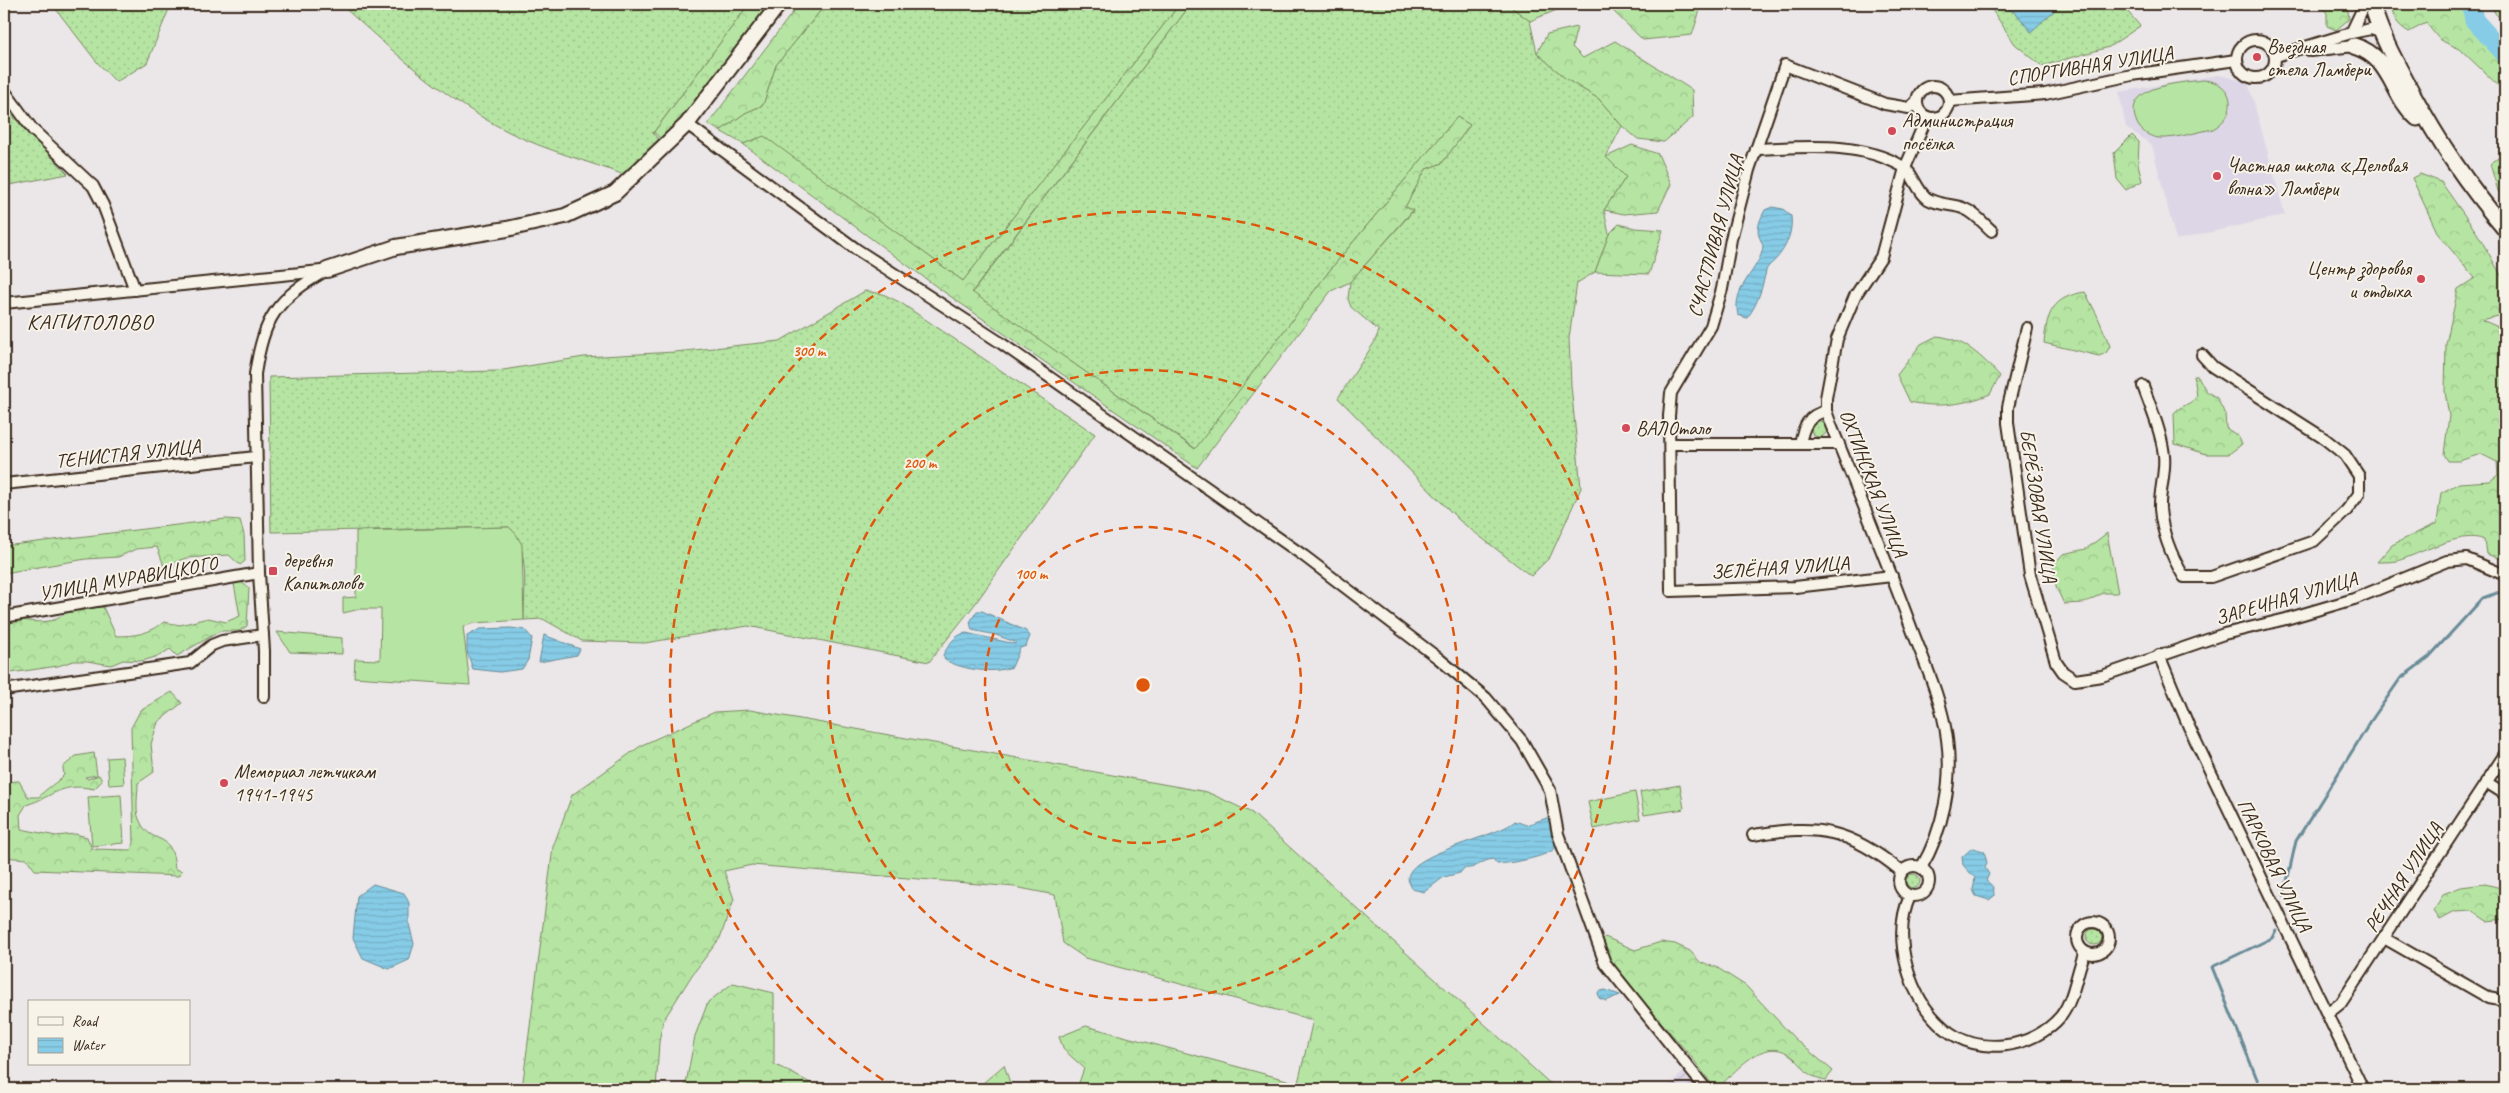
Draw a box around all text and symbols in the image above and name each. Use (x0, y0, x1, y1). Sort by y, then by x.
place label: Въездная стела Ламбери (2267, 34, 2372, 82)
street label: СПОРТИВНАЯ УЛИЦА (2005, 40, 2176, 91)
marker: Въездная стела Ламбери (2251, 51, 2263, 63)
place label: Администрация посёлка (1902, 108, 2014, 156)
marker: Администрация посёлка (1886, 125, 1898, 137)
street label: СЧАСТЛИВАЯ УЛИЦА (1682, 151, 1749, 320)
place label: Частная школа «Деловая волна» Ламбери (2227, 153, 2408, 201)
marker: Частная школа «Деловая волна» Ламбери (2211, 170, 2223, 182)
place label: Центр здоровья и отдыха (2307, 256, 2413, 304)
marker: Центр здоровья и отдыха (2415, 273, 2427, 285)
district label: КАПИТОЛОВО (27, 308, 154, 336)
text: 300 m (793, 342, 827, 361)
street label: ОХТИНСКАЯ УЛИЦА (1834, 406, 1913, 561)
place label: ВАЛОтало (1636, 416, 1712, 441)
marker: ВАЛОтало (1620, 422, 1632, 434)
street label: БЕРЁЗОВАЯ УЛИЦА (2014, 428, 2063, 585)
street label: ТЕНИСТАЯ УЛИЦА (54, 433, 203, 474)
text: 200 m (904, 454, 938, 473)
place label: деревня Капитолово (283, 548, 365, 596)
street label: УЛИЦА МУРАВИЦКОГО (37, 550, 221, 606)
street label: ЗЕЛЁНАЯ УЛИЦА (1710, 550, 1851, 585)
marker: деревня Капитолово (267, 565, 279, 577)
text: 100 m (1015, 565, 1049, 584)
street label: ЗАРЕЧНАЯ УЛИЦА (2212, 566, 2361, 631)
centre of rings (1134, 676, 1152, 694)
place label: Мемориал летчикам 1941-1945 (234, 759, 376, 807)
marker: Мемориал летчикам 1941-1945 (218, 777, 230, 789)
street label: ПАРКОВАЯ УЛИЦА (2232, 795, 2318, 937)
street label: РЕЧНАЯ УЛИЦА (2359, 817, 2449, 937)
legend (28, 1000, 190, 1066)
text: Road (72, 1012, 99, 1031)
text: Water (72, 1036, 106, 1055)

